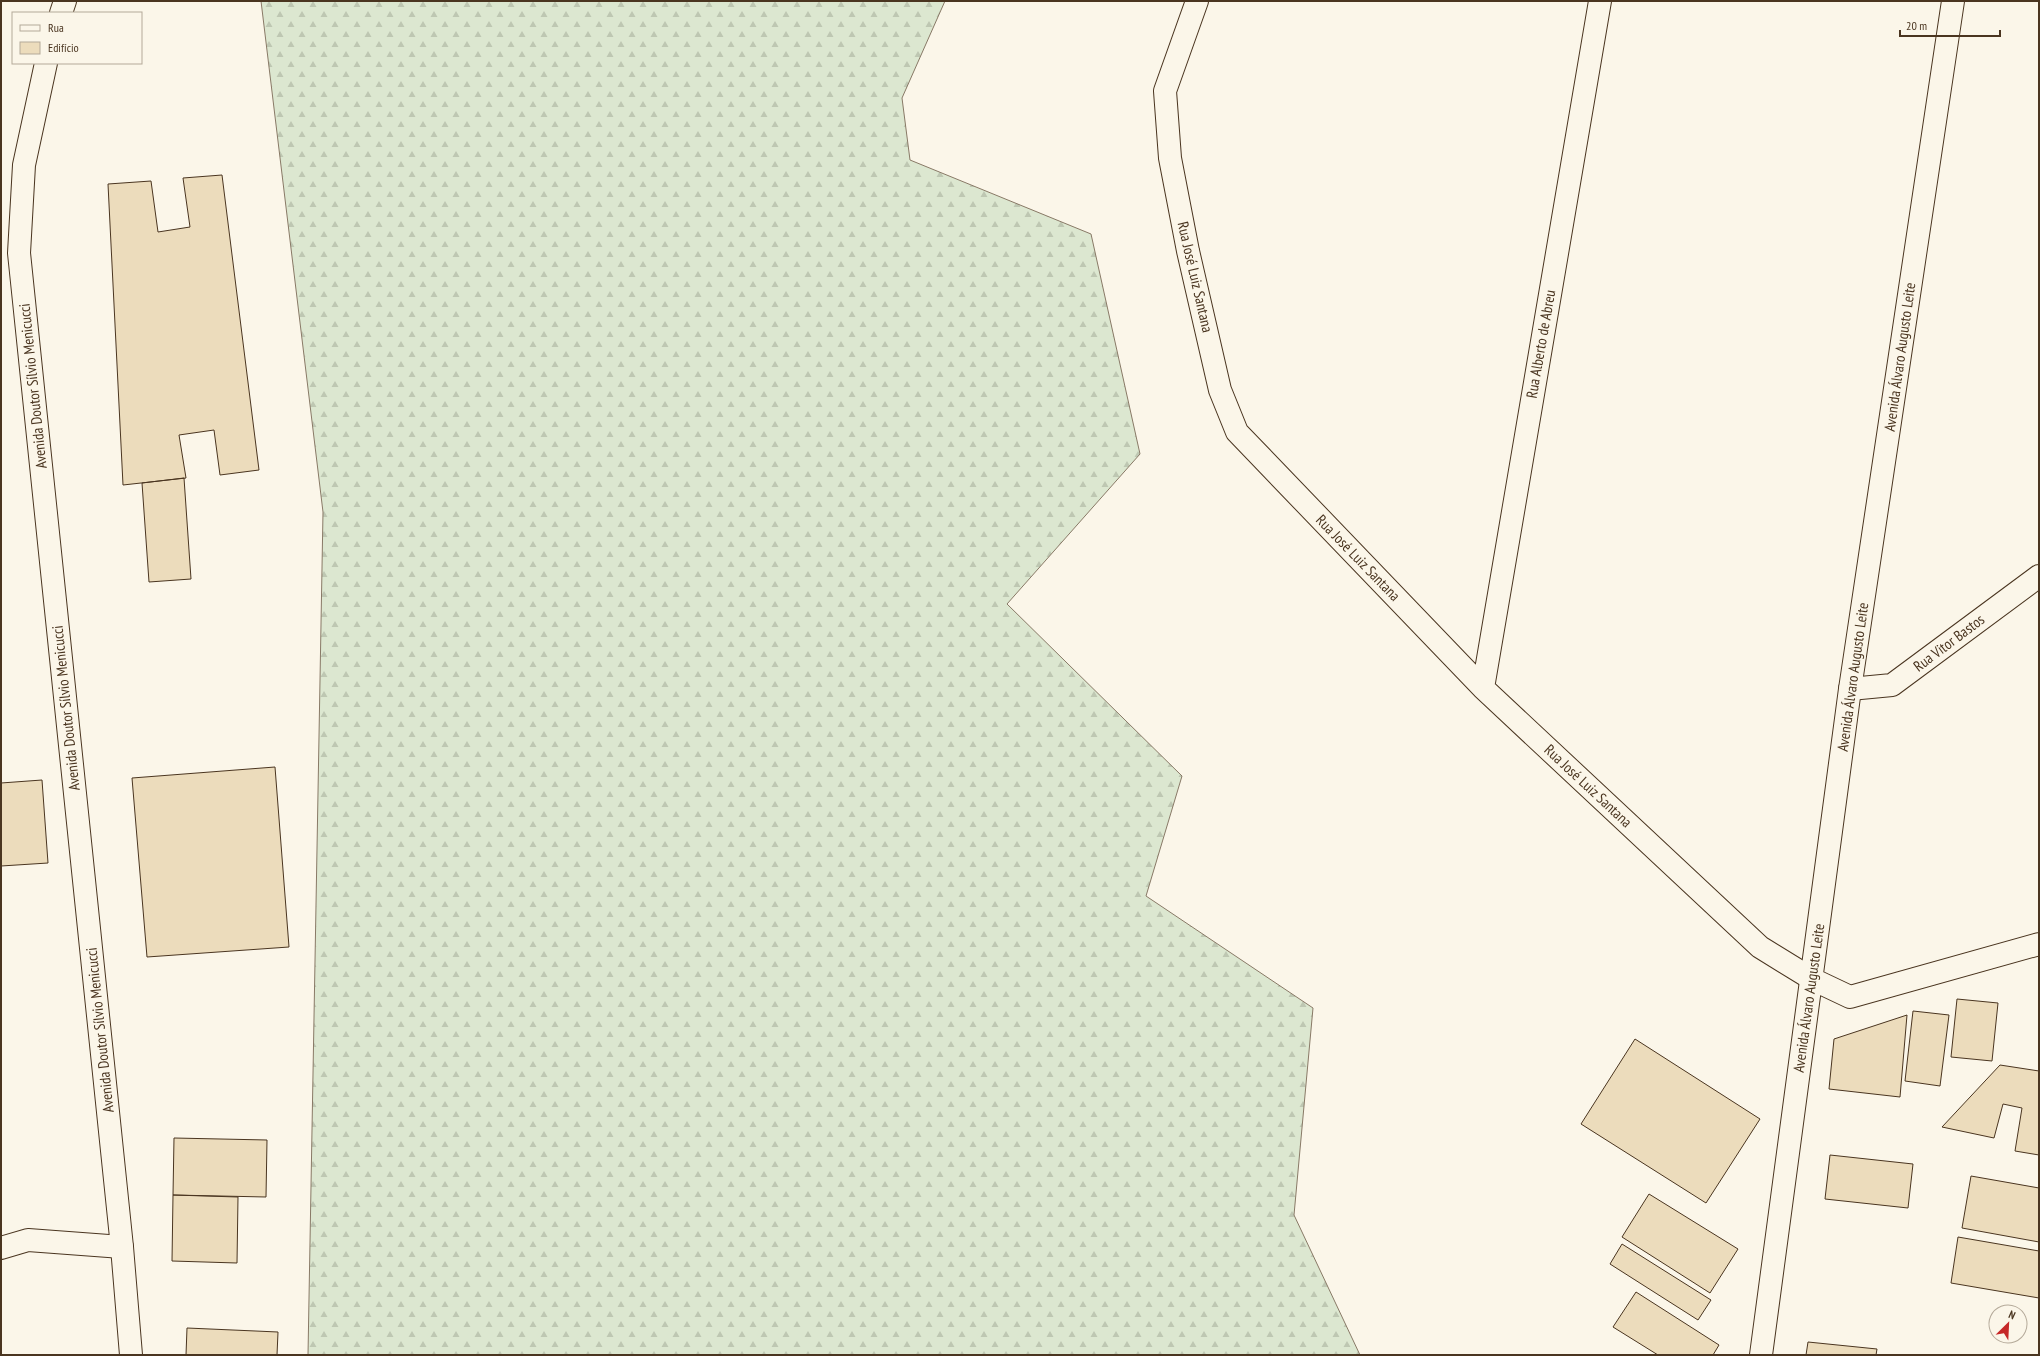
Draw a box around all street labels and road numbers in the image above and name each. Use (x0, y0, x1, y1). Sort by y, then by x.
street label: Rua José Luiz Santana (1174, 220, 1217, 334)
street label: Avenida Álvaro Augusto Leite (1880, 281, 1919, 433)
street label: Rua Alberto de Abreu (1522, 288, 1559, 400)
street label: Avenida Doutor Sílvio Menicucci (14, 303, 51, 470)
street label: Rua José Luiz Santana (1312, 510, 1404, 605)
street label: Avenida Álvaro Augusto Leite (1833, 601, 1872, 753)
street label: Rua Vitor Bastos (1909, 610, 1988, 676)
street label: Avenida Doutor Sílvio Menicucci (47, 625, 84, 792)
street label: Rua José Luiz Santana (1540, 740, 1636, 831)
street label: Avenida Álvaro Augusto Leite (1789, 922, 1828, 1074)
street label: Avenida Doutor Sílvio Menicucci (81, 947, 118, 1114)

